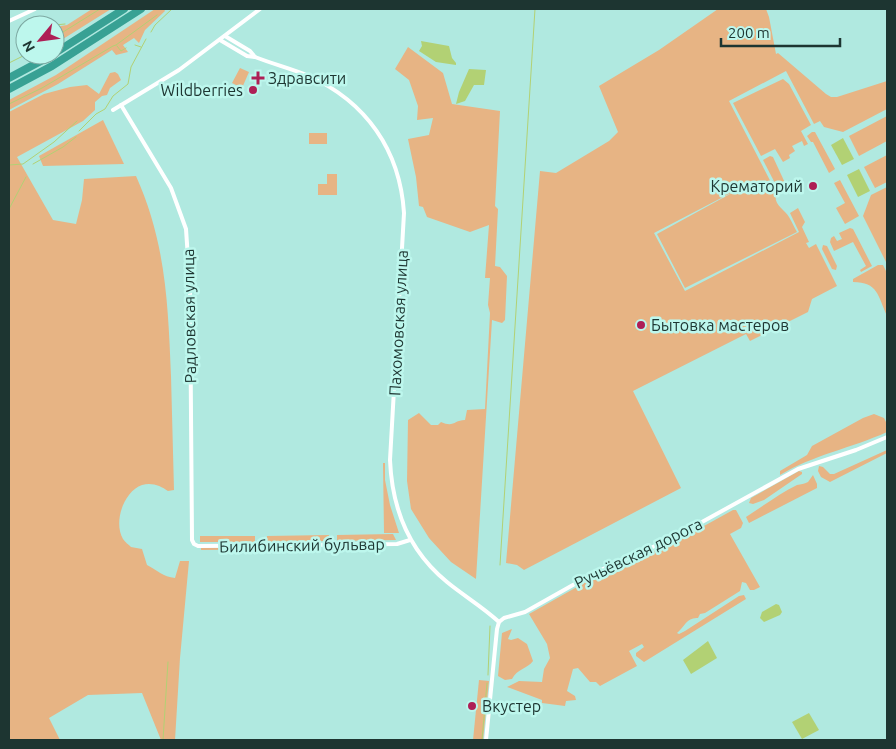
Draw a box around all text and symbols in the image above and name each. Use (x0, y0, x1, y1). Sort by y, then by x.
north arrow (15, 15, 65, 65)
scale bar (721, 15, 840, 47)
text: 200 m (728, 24, 770, 41)
text: N (19, 38, 38, 55)
place label: Здравсити (268, 69, 346, 87)
marker: Здравсити (252, 72, 264, 84)
place label: Wildberries (160, 81, 243, 99)
marker: Wildberries (247, 84, 259, 96)
place label: Крематорий (710, 177, 803, 195)
marker: Крематорий (807, 180, 819, 192)
street label: Радловская улица (179, 248, 199, 384)
street label: Пахомовская улица (385, 249, 411, 397)
place label: Бытовка мастеров (651, 316, 789, 334)
marker: Бытовка мастеров (635, 319, 647, 331)
street label: Ручьёвская дорога (571, 514, 705, 592)
street label: Билибинский бульвар (219, 535, 385, 555)
place label: Вкустер (482, 697, 541, 715)
marker: Вкустер (466, 700, 478, 712)

